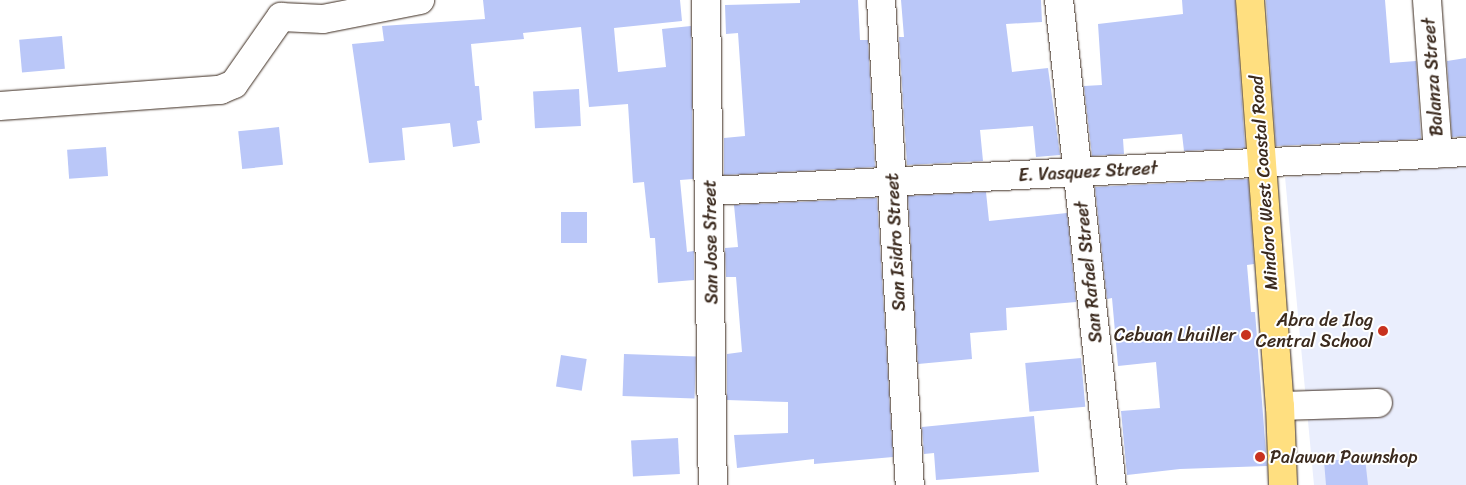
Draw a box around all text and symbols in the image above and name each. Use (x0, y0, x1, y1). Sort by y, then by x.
street label: Balanza Street (1418, 17, 1448, 137)
street label: Mindoro West Coastal Road (1246, 75, 1282, 291)
street label: E. Vasquez Street (1018, 158, 1158, 186)
street label: San Isidro Street (882, 172, 910, 312)
street label: San Jose Street (699, 178, 723, 306)
street label: San Rafael Street (1071, 200, 1107, 344)
place label: Abra de Ilog Central School (1256, 310, 1373, 352)
place label: Cebuan Lhuiller (1114, 324, 1236, 346)
marker: Abra de Ilog Central School (1377, 325, 1389, 337)
marker: Cebuan Lhuiller (1240, 329, 1252, 341)
place label: Palawan Pawnshop (1270, 446, 1418, 468)
marker: Palawan Pawnshop (1254, 451, 1266, 463)

